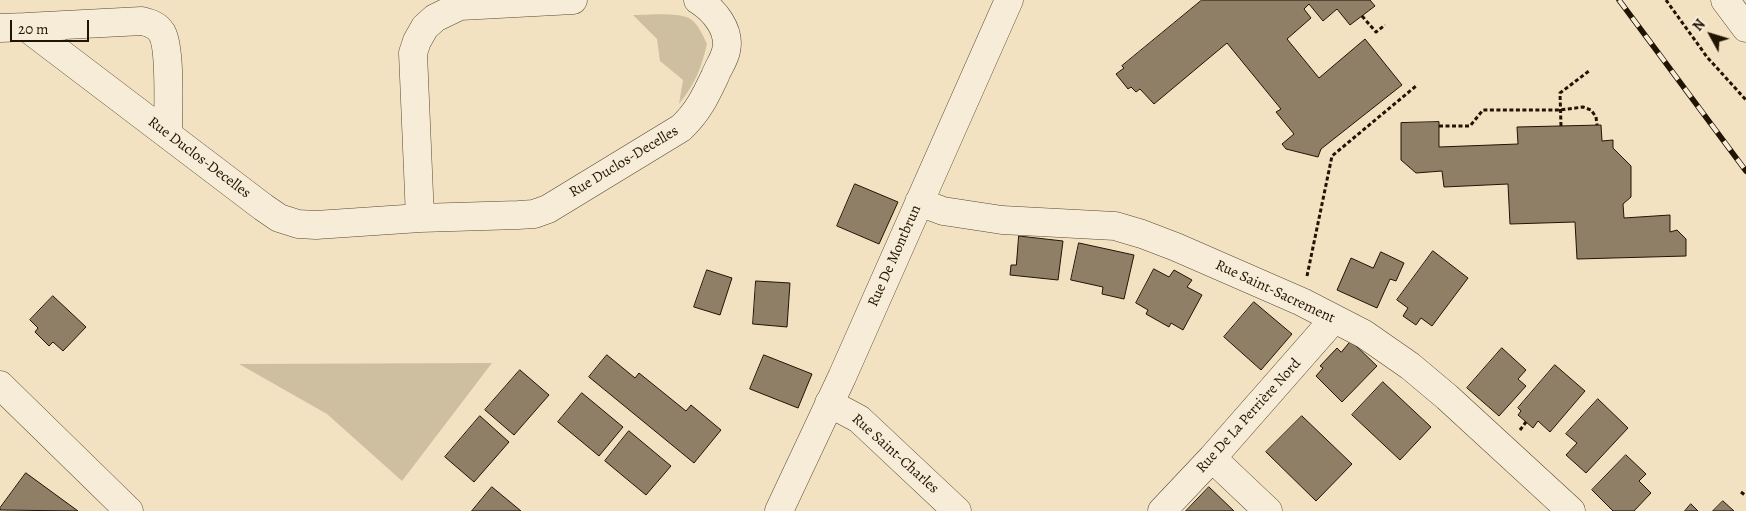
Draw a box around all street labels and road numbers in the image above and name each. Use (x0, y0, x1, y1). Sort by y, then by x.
street label: Rue Duclos-Decelles (144, 113, 254, 203)
street label: Rue Duclos-Decelles (566, 122, 682, 202)
street label: Rue De Montbrun (865, 202, 925, 310)
street label: Rue Saint-Sacrement (1212, 256, 1338, 328)
street label: Rue De La Perrière Nord (1193, 355, 1305, 477)
street label: Rue Saint-Charles (848, 410, 942, 498)

